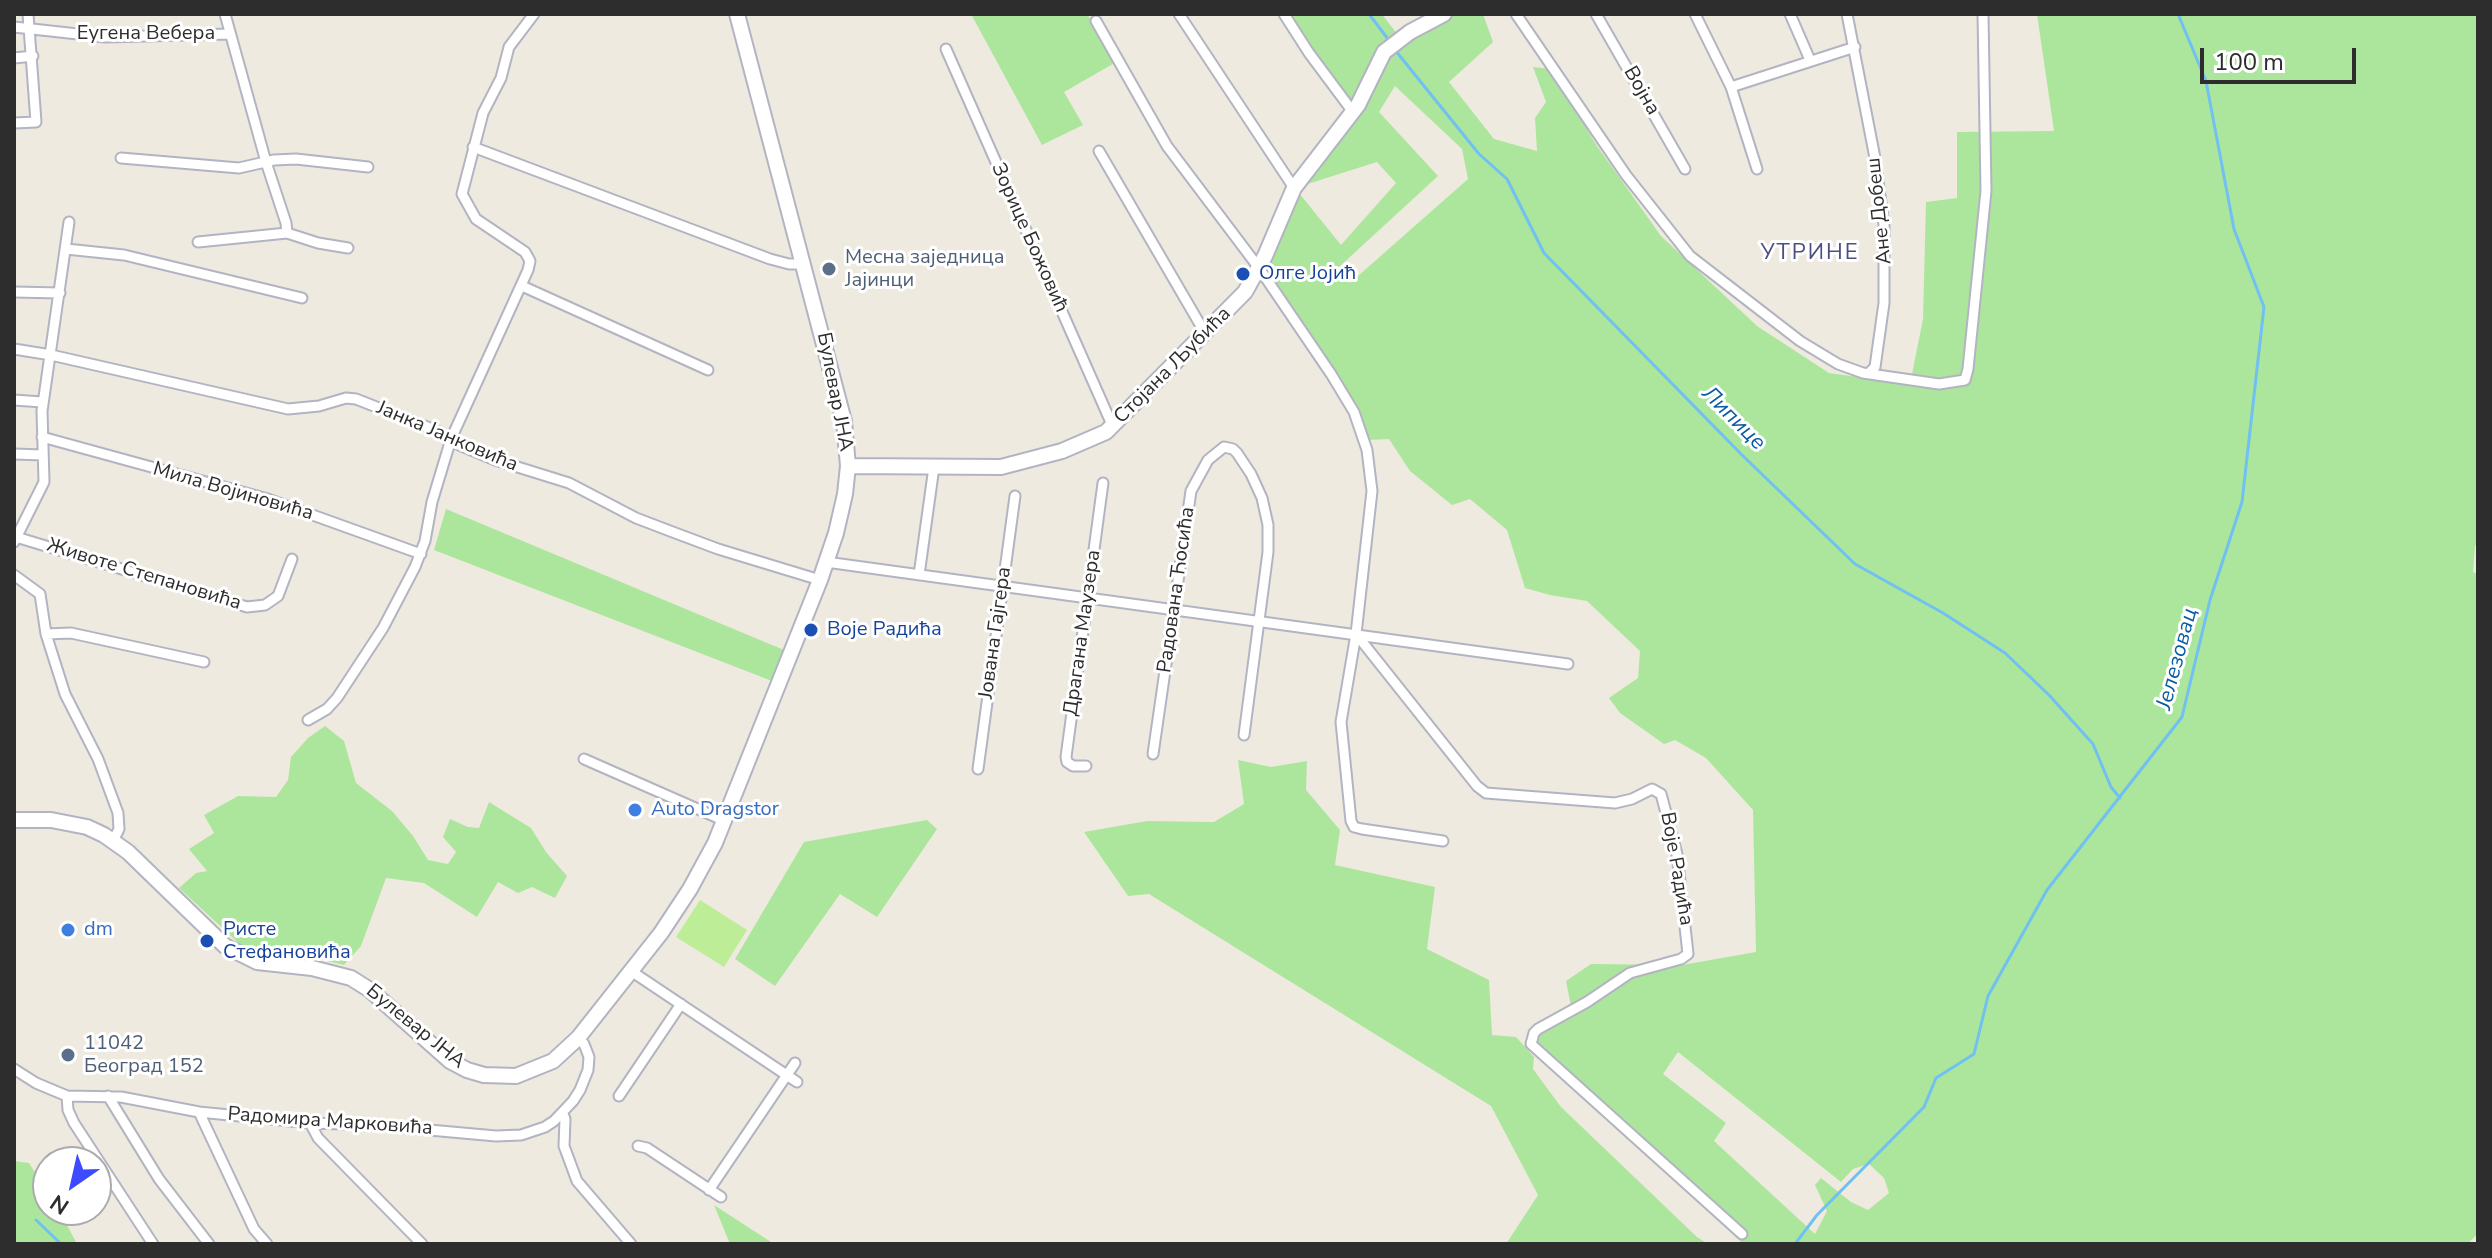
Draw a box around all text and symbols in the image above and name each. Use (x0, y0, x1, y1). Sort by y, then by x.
street label: Еугена Вебера (77, 22, 215, 46)
scale bar (2204, 32, 2360, 82)
text: 100 m (2214, 46, 2284, 78)
street label: Војна (1618, 62, 1664, 120)
street label: Ане Добеш (1862, 156, 1898, 266)
street label: Зорице Божовић (985, 159, 1073, 317)
district label: УТРИНЕ (1760, 241, 1860, 267)
place label: Месна заједница Јајинци (845, 246, 1005, 293)
marker: Месна заједница Јајинци (820, 260, 838, 278)
place label: Олге Јојић (1259, 262, 1356, 286)
marker: Олге Јојић (1234, 265, 1252, 283)
street label: Стојана Љубића (1110, 303, 1236, 429)
street label: Булевар ЈНА (811, 331, 857, 453)
water label: Липице (1695, 381, 1771, 457)
street label: Јанка Јанковића (373, 396, 521, 478)
street label: Мила Војиновића (150, 458, 316, 526)
street label: Радована Ћосића (1153, 505, 1201, 675)
street label: Животе Степановића (44, 534, 244, 616)
street label: Драгана Маузера (1059, 549, 1107, 717)
street label: Јована Гајгера (975, 565, 1017, 701)
water label: Јелезовац (2152, 605, 2204, 713)
place label: Воје Радића (827, 618, 942, 642)
marker: Воје Радића (802, 621, 820, 639)
place label: Auto Dragstor (651, 798, 779, 822)
marker: Auto Dragstor (626, 801, 644, 819)
street label: Воје Радића (1654, 810, 1698, 928)
place label: dm (84, 918, 113, 942)
place label: Ристе Стефановића (223, 918, 351, 965)
marker: dm (59, 921, 77, 939)
marker: Ристе Стефановића (198, 932, 216, 950)
street label: Булевар ЈНА (361, 980, 469, 1074)
place label: 11042 Београд 152 (84, 1032, 204, 1079)
marker: 11042 Београд 152 (59, 1046, 77, 1064)
street label: Радомира Марковића (227, 1103, 433, 1141)
north arrow (32, 1146, 112, 1226)
text: N (44, 1187, 75, 1221)

